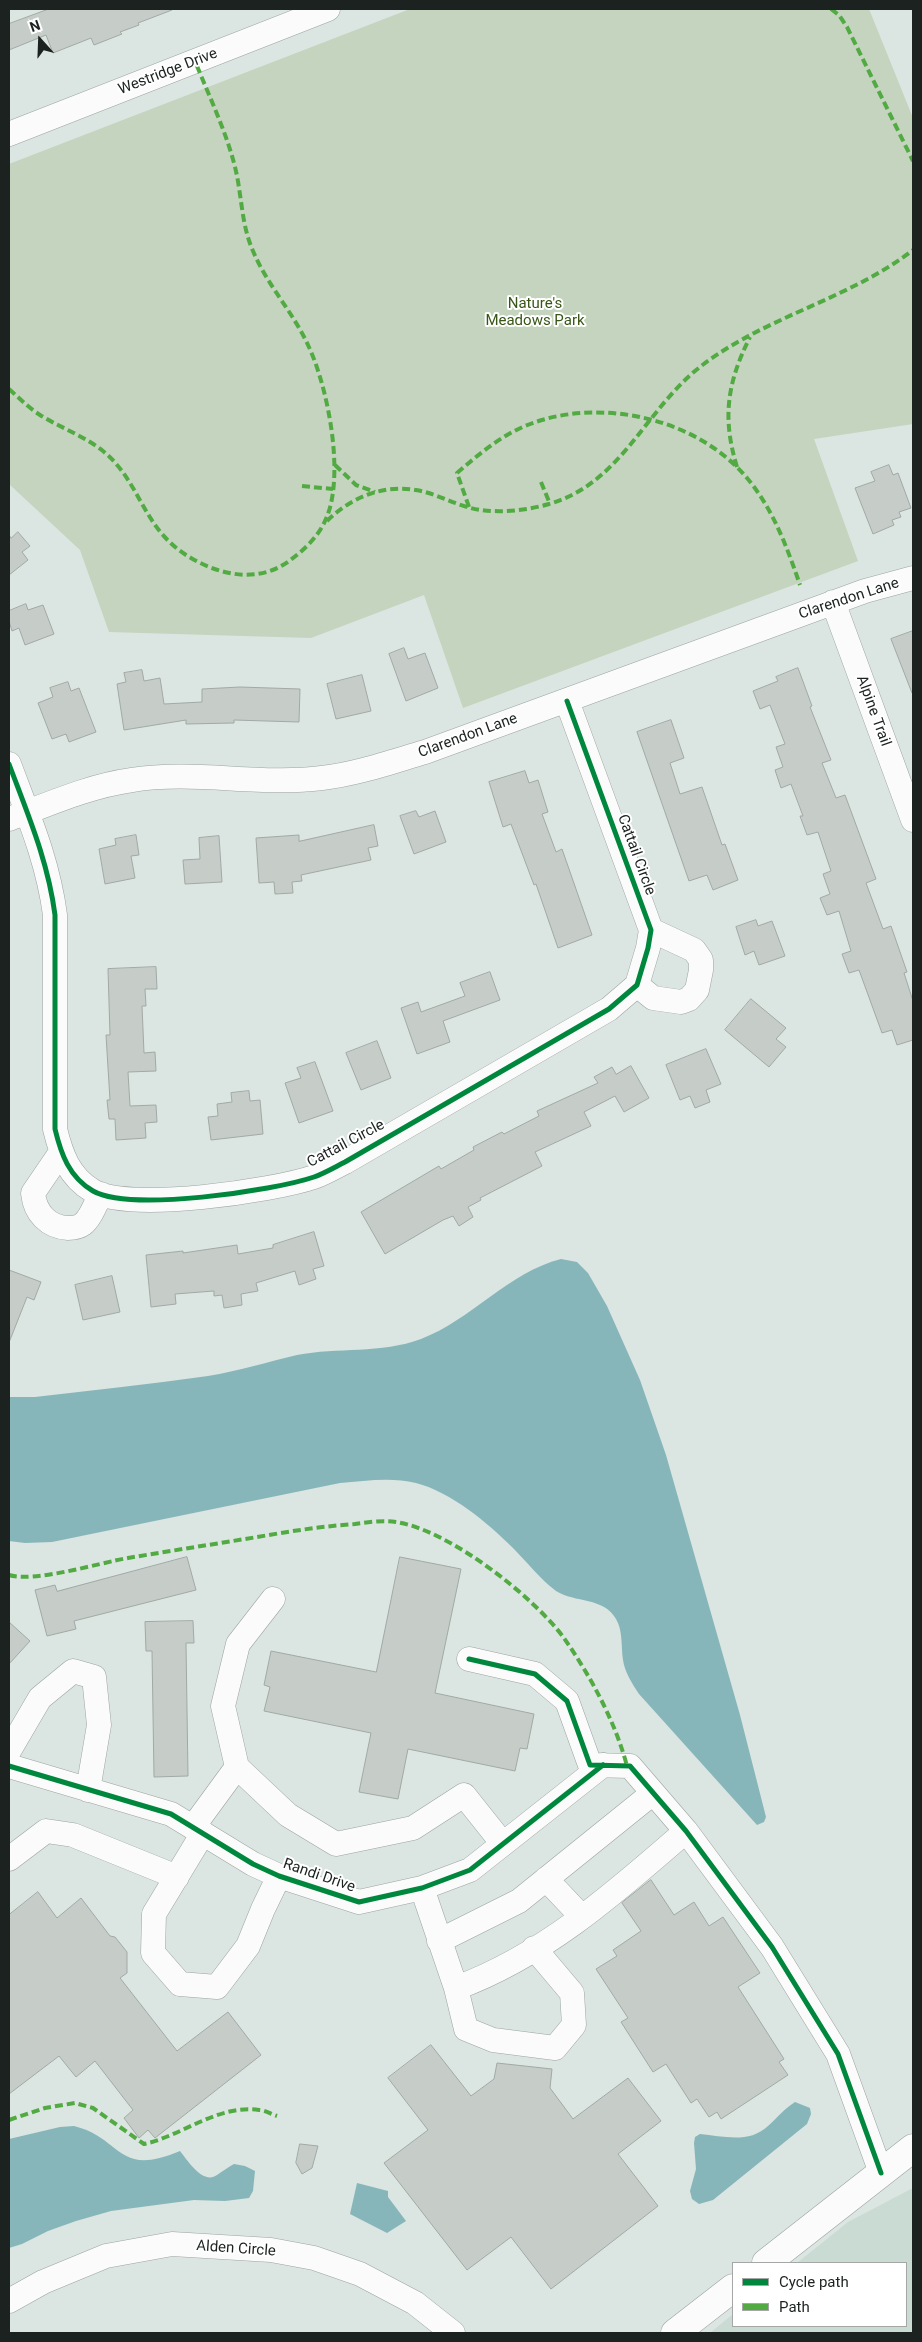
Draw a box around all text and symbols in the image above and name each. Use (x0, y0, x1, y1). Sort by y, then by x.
north arrow (15, 15, 65, 65)
text: N (27, 17, 42, 35)
street label: Westridge Drive (116, 45, 220, 99)
park label: Nature's Meadows Park (485, 295, 585, 330)
street label: Clarendon Lane (797, 574, 901, 624)
street label: Alpine Trail (852, 673, 894, 749)
street label: Clarendon Lane (416, 710, 520, 762)
street label: Cattail Circle (613, 812, 659, 898)
street label: Cattail Circle (304, 1116, 388, 1172)
street label: Randi Drive (281, 1855, 357, 1897)
street label: Alden Circle (196, 2237, 276, 2261)
legend (732, 2262, 907, 2327)
text: Cycle path (779, 2273, 849, 2291)
text: Path (779, 2298, 810, 2316)

